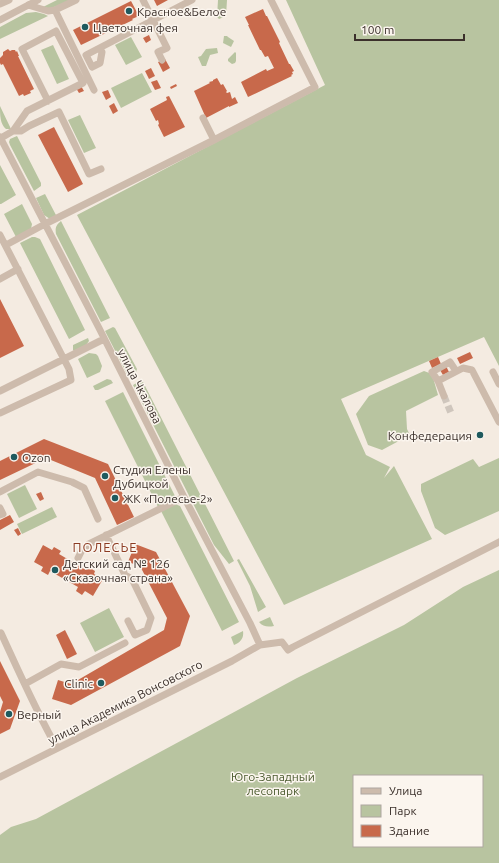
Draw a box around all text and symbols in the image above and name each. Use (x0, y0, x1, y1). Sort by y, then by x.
place label: Красное&Белое (137, 5, 226, 18)
marker: Красное&Белое (124, 6, 134, 16)
scale bar (355, 16, 464, 42)
place label: Цветочная фея (93, 21, 178, 34)
marker: Цветочная фея (80, 22, 90, 32)
text: 100 m (361, 23, 394, 36)
street label: улица Чкалова (116, 346, 164, 426)
place label: Конфедерация (388, 429, 472, 442)
marker: Конфедерация (475, 430, 485, 440)
place label: Ozon (22, 451, 51, 464)
marker: Ozon (9, 452, 19, 462)
place label: Студия Елены Дубицкой (113, 463, 191, 490)
marker: Студия Елены Дубицкой (100, 471, 110, 481)
place label: ЖК «Полесье-2» (123, 492, 213, 505)
marker: ЖК «Полесье-2» (110, 493, 120, 503)
district label: ПОЛЕСЬЕ (72, 540, 138, 554)
place label: Детский сад № 126 «Сказочная страна» (63, 557, 173, 584)
marker: Детский сад № 126 «Сказочная страна» (50, 565, 60, 575)
street label: улица Академика Вонсовского (46, 657, 204, 747)
place label: Clinic (64, 677, 93, 690)
marker: Clinic (96, 678, 106, 688)
place label: Верный (17, 708, 61, 721)
marker: Верный (4, 709, 14, 719)
park label: Юго-Западный лесопарк (231, 770, 315, 797)
legend (353, 775, 483, 847)
text: Улица (389, 784, 422, 797)
text: Парк (389, 804, 417, 817)
text: Здание (389, 824, 430, 837)

